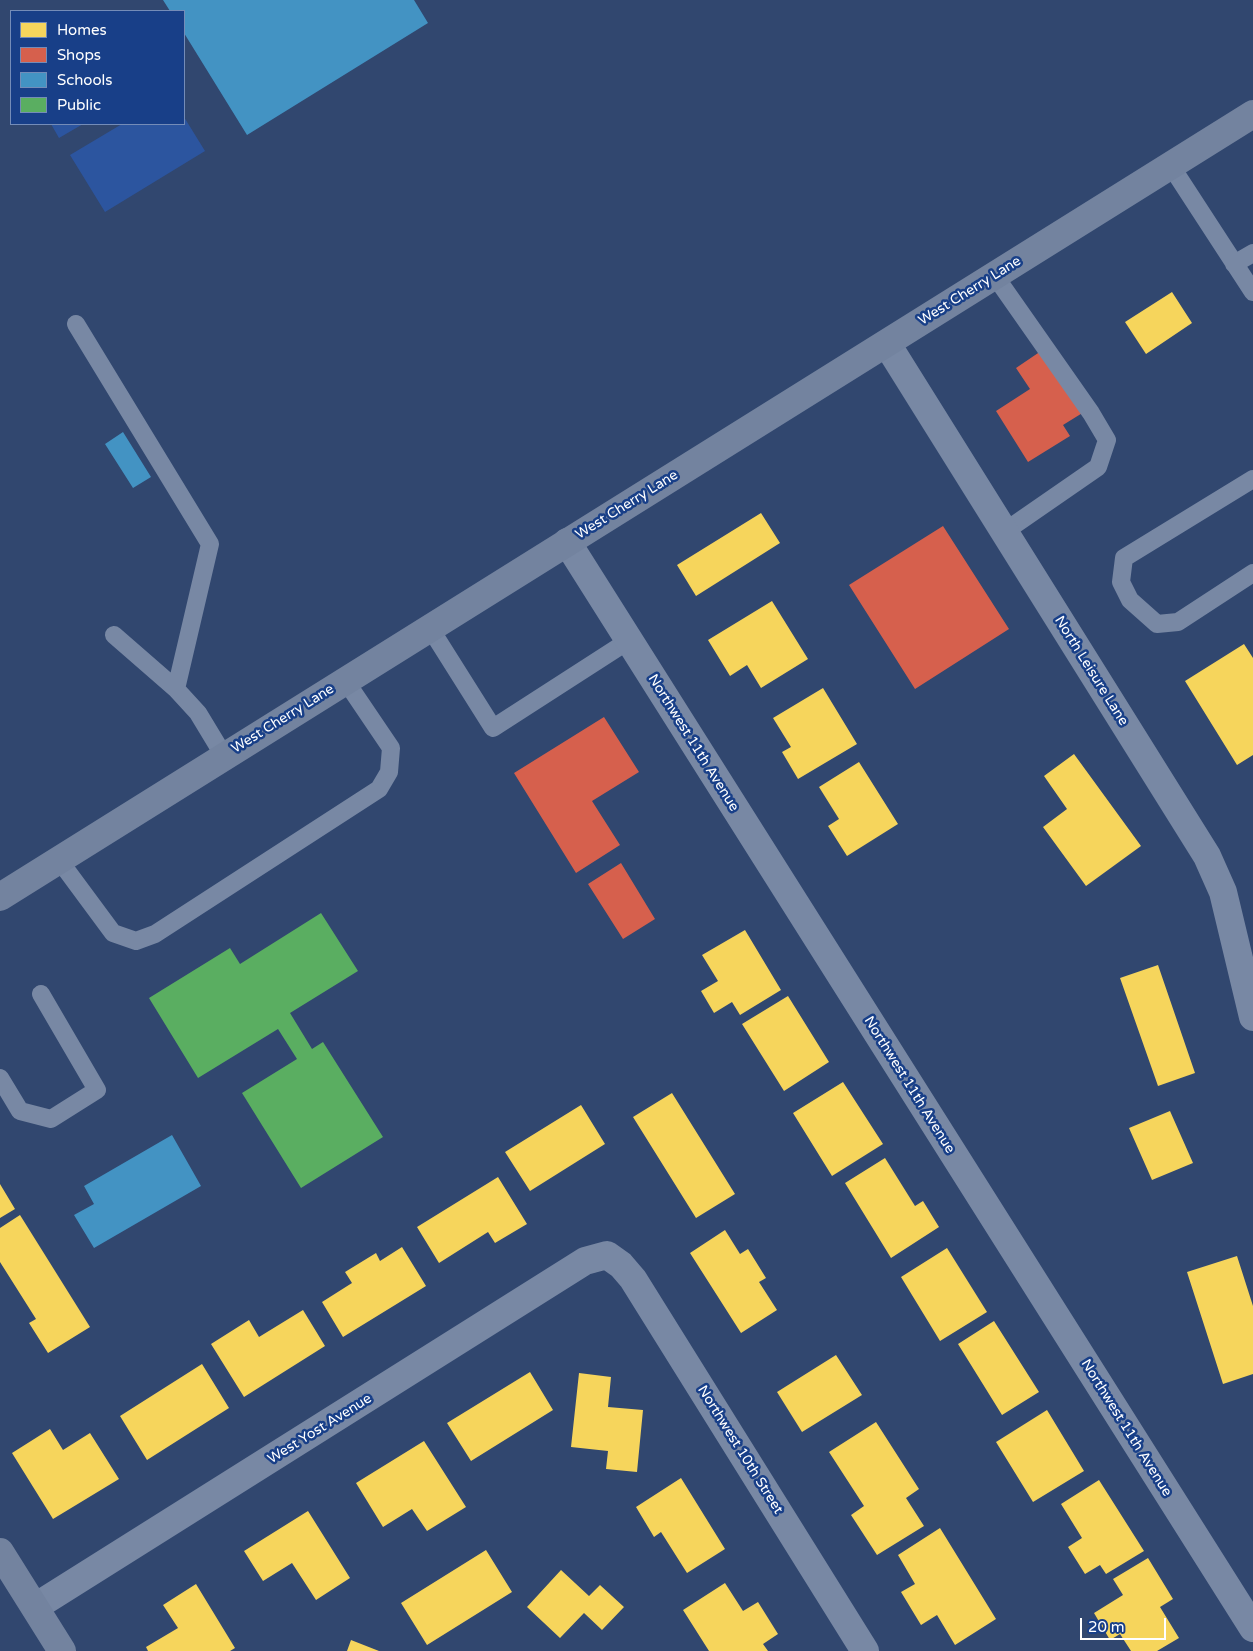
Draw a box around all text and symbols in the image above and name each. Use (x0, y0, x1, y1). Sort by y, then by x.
legend (10, 10, 185, 125)
text: Homes (57, 21, 107, 39)
text: Shops (57, 46, 101, 64)
text: Schools (57, 71, 113, 89)
text: Public (57, 96, 101, 114)
street label: West Cherry Lane (916, 253, 1024, 329)
street label: West Cherry Lane (573, 467, 681, 543)
street label: North Leisure Lane (1050, 613, 1132, 729)
street label: Northwest 11th Avenue (644, 671, 742, 815)
street label: West Cherry Lane (229, 681, 337, 757)
street label: Northwest 11th Avenue (860, 1013, 958, 1157)
street label: Northwest 11th Avenue (1077, 1356, 1175, 1500)
street label: Northwest 10th Street (694, 1383, 786, 1517)
street label: West Yost Avenue (265, 1390, 375, 1468)
scale bar (1083, 1608, 1169, 1640)
text: 20 m (1088, 1618, 1125, 1636)

